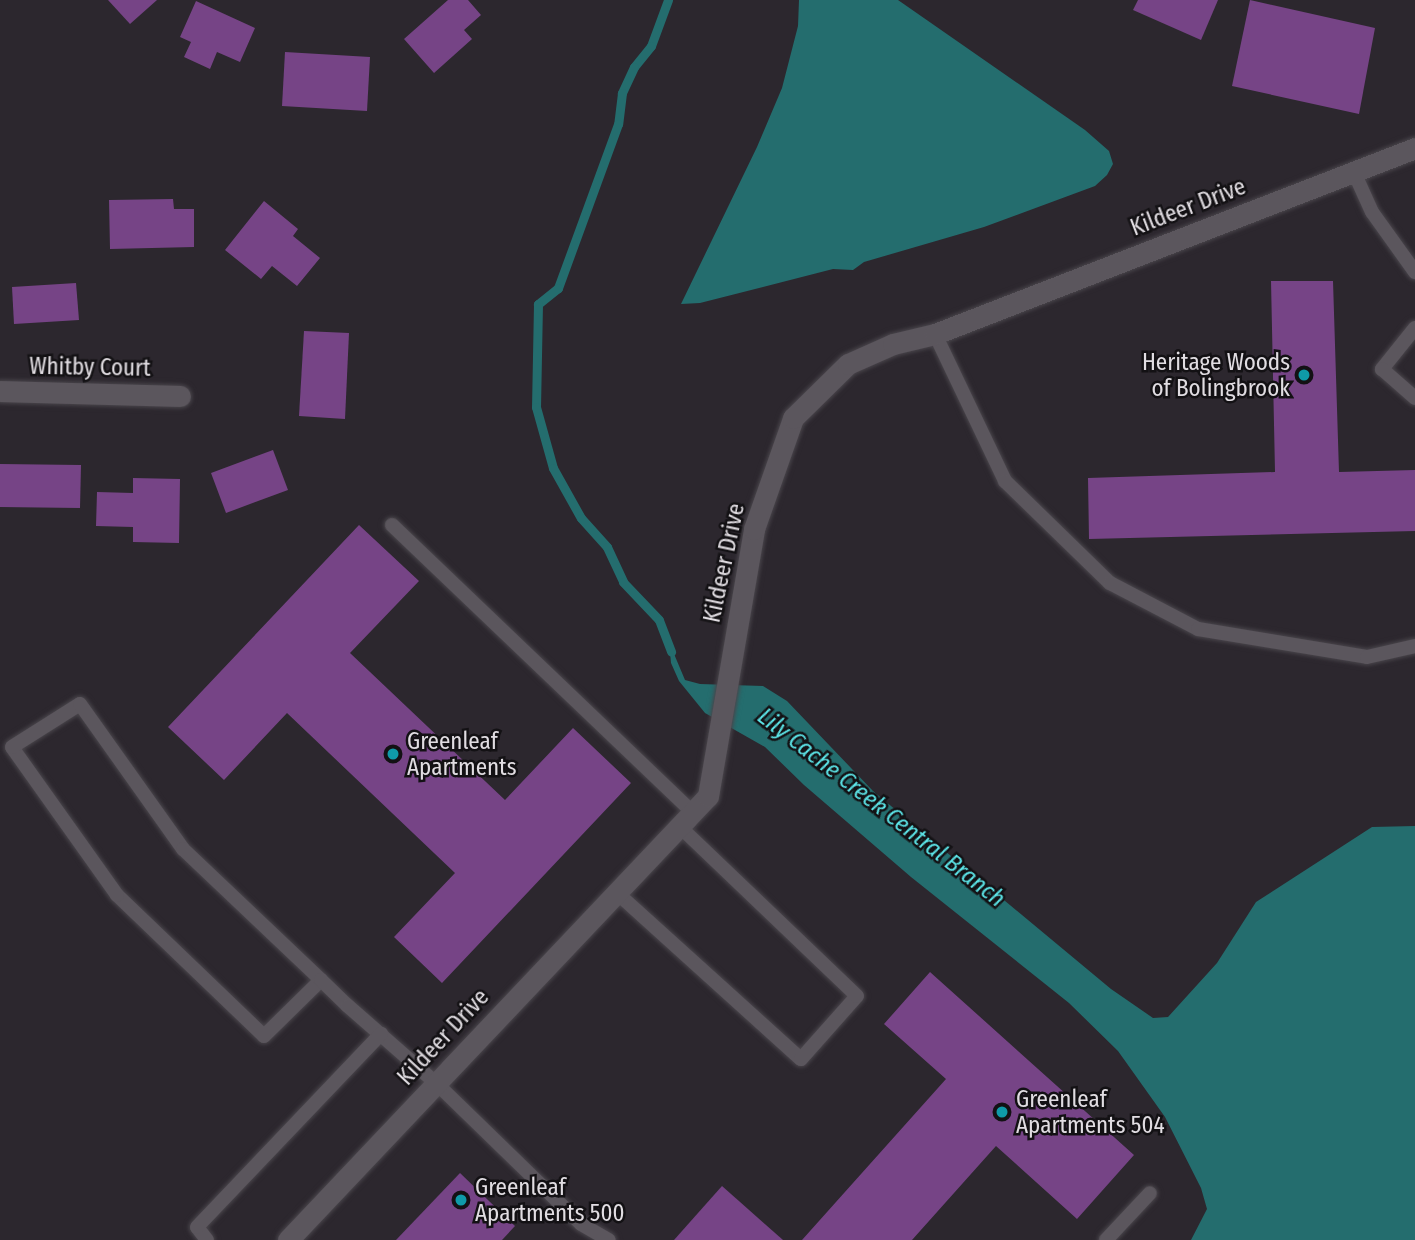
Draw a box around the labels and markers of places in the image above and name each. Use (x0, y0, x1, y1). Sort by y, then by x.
place label: Heritage Woods of Bolingbrook (1142, 348, 1290, 402)
marker: Heritage Woods of Bolingbrook (1296, 367, 1312, 383)
place label: Greenleaf Apartments (407, 727, 516, 781)
marker: Greenleaf Apartments (385, 746, 401, 762)
place label: Greenleaf Apartments 504 (1016, 1085, 1165, 1139)
marker: Greenleaf Apartments 504 (994, 1104, 1010, 1120)
place label: Greenleaf Apartments 500 (475, 1173, 624, 1227)
marker: Greenleaf Apartments 500 (453, 1192, 469, 1208)

